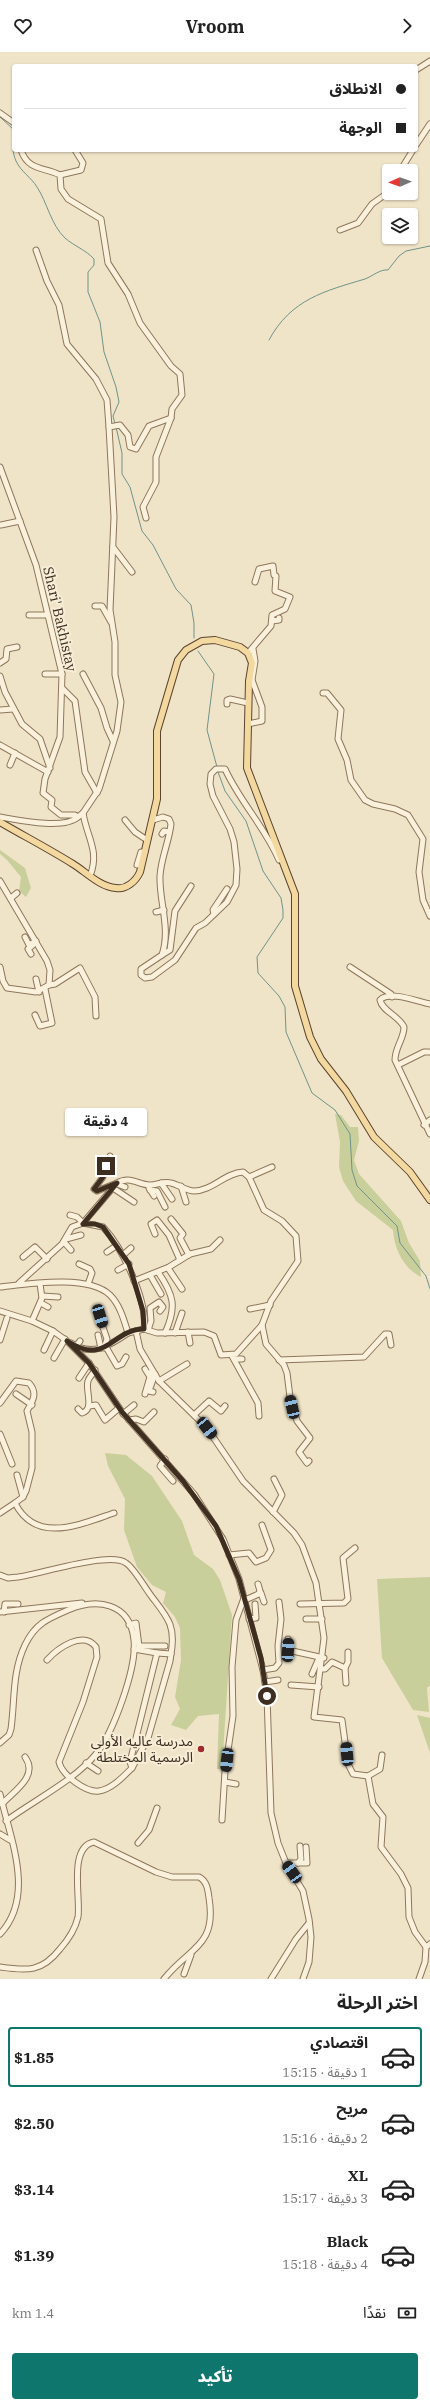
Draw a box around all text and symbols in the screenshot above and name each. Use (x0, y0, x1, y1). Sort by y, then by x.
icon: heart (12, 15, 34, 37)
text: Vroom (186, 15, 245, 38)
icon: forward (396, 15, 418, 37)
text: الانطلاق (330, 79, 382, 98)
text: الوجهة (339, 118, 382, 137)
north arrow (382, 164, 418, 200)
map controls (382, 164, 418, 244)
button: layers (382, 208, 418, 244)
street label: Shari' Bakhistay (39, 565, 81, 674)
callout: 4 دقيقة (65, 1108, 147, 1136)
text: 4 دقيقة (84, 1113, 128, 1130)
route end (97, 1157, 115, 1175)
car (91, 1303, 109, 1329)
car (283, 1394, 301, 1420)
car (195, 1415, 219, 1441)
car (281, 1638, 295, 1662)
route start (258, 1687, 276, 1705)
place label: مدرسة عاليه الأولى الرسمية المختلطة (91, 1732, 193, 1766)
car (340, 1742, 354, 1766)
marker: مدرسة عاليه الأولى الرسمية المختلطة (196, 1744, 206, 1754)
car (220, 1747, 234, 1773)
car (280, 1859, 304, 1885)
text: اختر الرحلة (337, 1991, 418, 2014)
text: اقتصادي (310, 2033, 368, 2052)
icon: car (380, 2039, 416, 2075)
text: $1.85 (14, 2048, 54, 2067)
text: 1 دقيقة · 15:15 (282, 2064, 368, 2081)
text: مريح (336, 2099, 368, 2118)
icon: car (380, 2105, 416, 2141)
text: $2.50 (14, 2114, 54, 2133)
text: 2 دقيقة · 15:16 (282, 2130, 368, 2147)
text: XL (348, 2166, 368, 2185)
icon: car (380, 2171, 416, 2207)
text: $3.14 (14, 2180, 54, 2199)
text: 3 دقيقة · 15:17 (282, 2190, 368, 2207)
text: Black (327, 2232, 368, 2251)
icon: car (380, 2237, 416, 2273)
text: $1.39 (14, 2246, 54, 2265)
text: 4 دقيقة · 15:18 (282, 2256, 368, 2273)
icon: cash (396, 2302, 418, 2324)
text: نقدًا (363, 2303, 386, 2322)
text: 1.4 km (12, 2305, 54, 2322)
button: تأكيد (12, 2353, 418, 2399)

